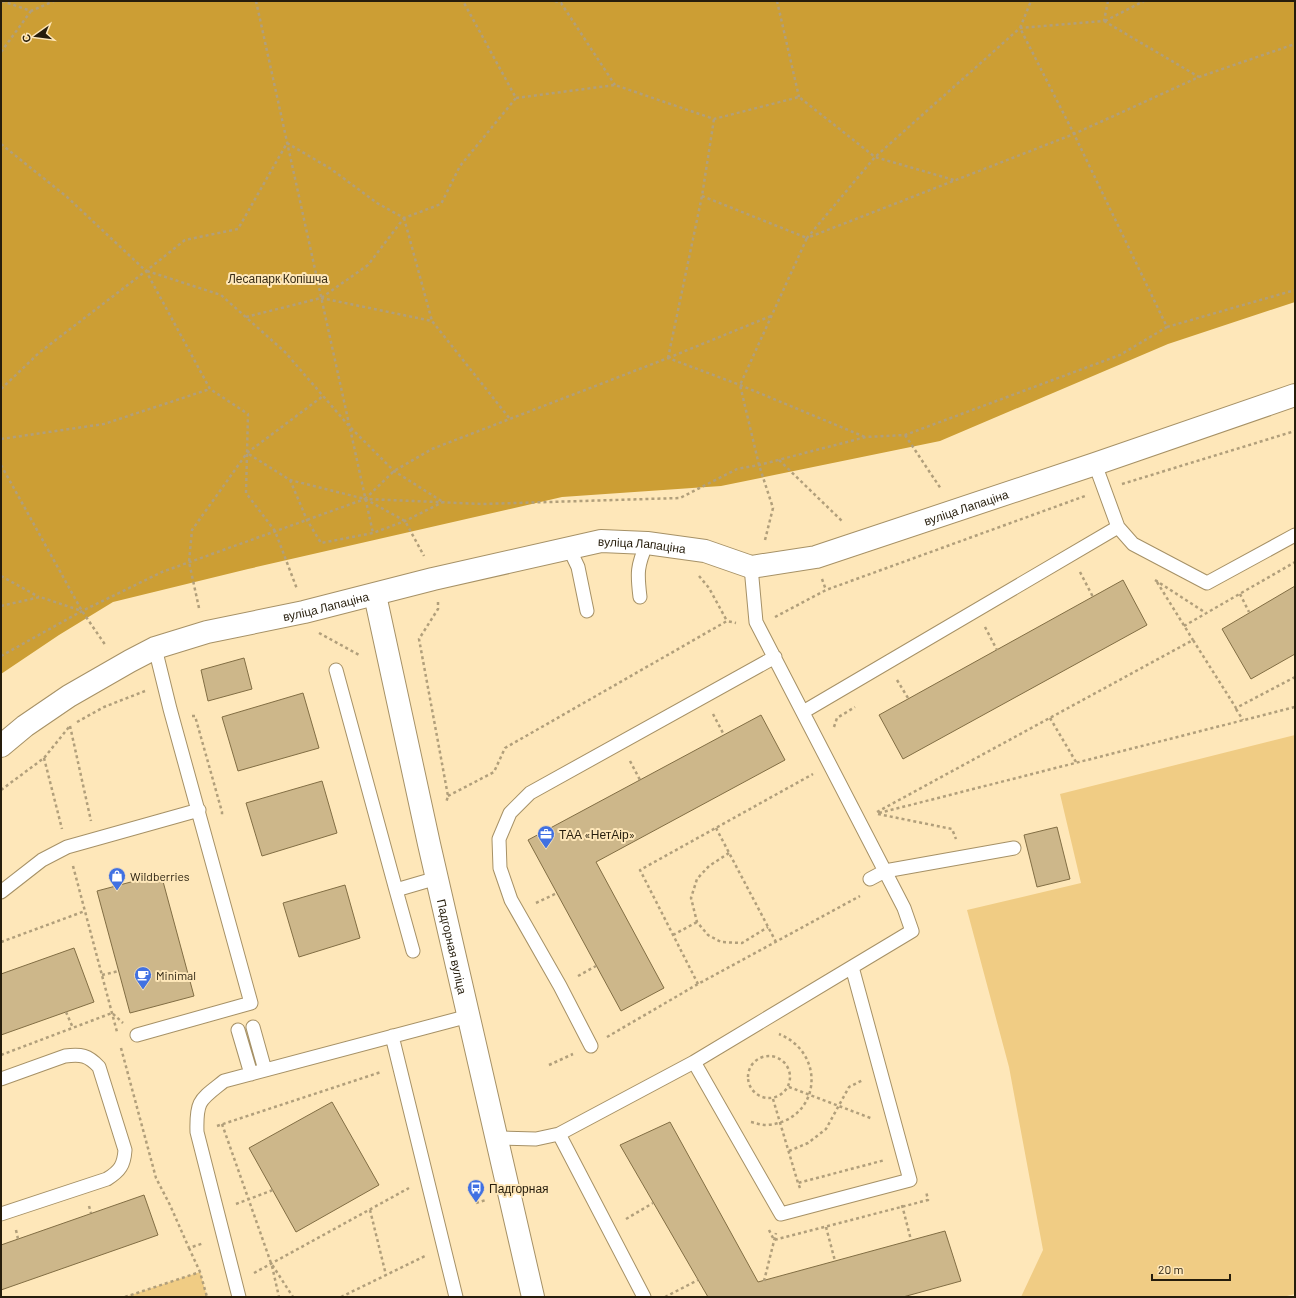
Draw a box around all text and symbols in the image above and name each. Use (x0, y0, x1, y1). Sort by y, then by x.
north arrow (16, 16, 56, 56)
text: С (19, 33, 33, 44)
park label: Лесапарк Копішча (228, 271, 328, 286)
street label: вуліца Лапаціна (922, 486, 1010, 528)
street label: вуліца Лапаціна (598, 534, 687, 555)
street label: вуліца Лапаціна (282, 589, 371, 623)
office icon: ТАА «НетАір» (536, 824, 556, 849)
place label: ТАА «НетАір» (559, 827, 635, 842)
shop icon: Wildberries (107, 866, 127, 891)
place label: Wildberries (130, 869, 190, 883)
street label: Падгорная вуліца (435, 898, 470, 996)
cafe icon: Minimal (133, 965, 153, 990)
place label: Minimal (156, 968, 196, 982)
bus stop icon: Падгорная (466, 1178, 486, 1203)
place label: Падгорная (489, 1181, 549, 1196)
scale bar (1152, 1256, 1230, 1282)
text: 20 m (1158, 1262, 1184, 1276)

